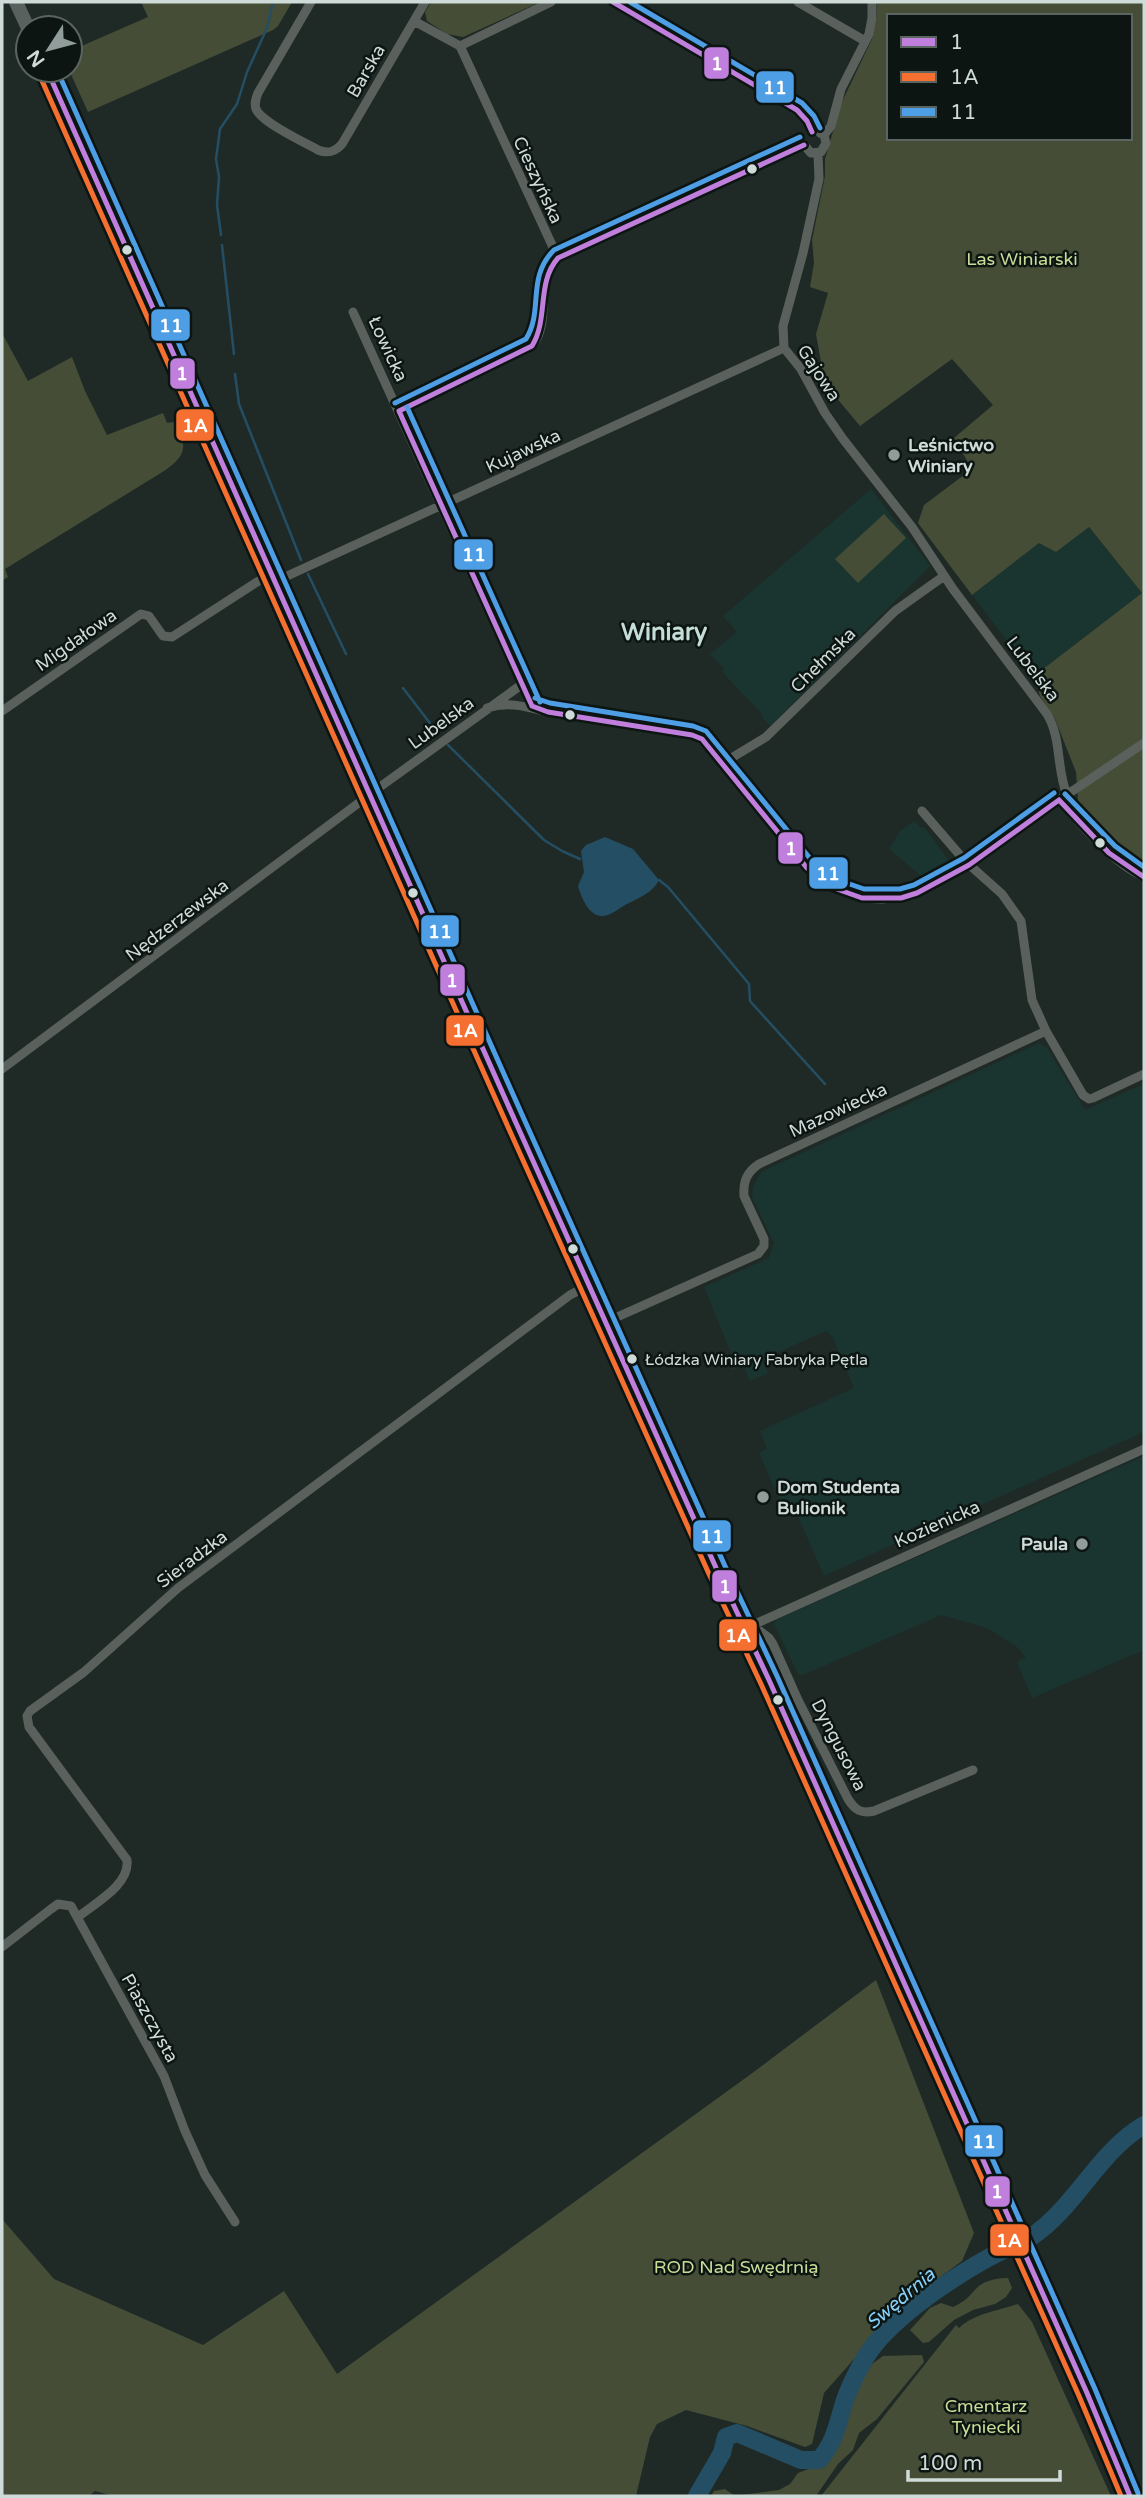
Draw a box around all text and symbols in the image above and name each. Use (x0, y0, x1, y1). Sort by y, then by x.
north arrow (14, 14, 84, 84)
legend (887, 14, 1132, 140)
text: 1 (950, 30, 963, 55)
street label: Barska (342, 40, 390, 102)
text: N (23, 46, 49, 71)
line badge: 1 (703, 46, 730, 80)
text: 1 (711, 53, 723, 75)
text: 1A (950, 65, 979, 90)
line badge: 11 (755, 70, 795, 104)
text: 11 (763, 77, 787, 99)
text: 11 (950, 100, 976, 125)
street label: Cieszyńska (508, 133, 568, 227)
unlabelled marker (745, 162, 759, 176)
unlabelled marker (120, 243, 134, 257)
park label: Las Winiarski (966, 248, 1078, 270)
line badge: 11 (150, 308, 191, 342)
street label: Łowicka (363, 313, 413, 385)
text: 11 (159, 315, 183, 337)
street label: Gajowa (793, 340, 845, 406)
line badge: 1 (169, 357, 196, 390)
text: 1 (176, 363, 188, 385)
line badge: 1A (175, 408, 215, 442)
text: 1A (182, 415, 208, 437)
street label: Kujawska (482, 424, 564, 478)
place label: Leśnictwo Winiary (908, 434, 994, 477)
marker: Leśnictwo Winiary (886, 447, 902, 463)
line badge: 11 (453, 538, 494, 571)
text: 11 (462, 544, 486, 566)
street label: Migdałowa (31, 604, 121, 676)
district label: Winiary (621, 618, 707, 647)
street label: Chełmska (786, 623, 860, 697)
street label: Lubelska (1001, 632, 1065, 706)
street label: Lubelska (404, 692, 478, 754)
unlabelled marker (563, 708, 577, 722)
line badge: 1 (777, 831, 804, 865)
unlabelled marker (1093, 836, 1107, 850)
text: 1 (785, 838, 797, 860)
line badge: 11 (808, 856, 849, 890)
text: 11 (816, 863, 840, 885)
street label: Nędzerzewska (121, 874, 233, 966)
unlabelled marker (406, 886, 420, 900)
line badge: 11 (420, 914, 460, 948)
text: 11 (428, 921, 452, 943)
line badge: 1 (439, 963, 466, 997)
text: 1 (446, 970, 458, 992)
line badge: 1A (445, 1014, 485, 1047)
text: 1A (452, 1020, 478, 1042)
street label: Mazowiecka (786, 1078, 890, 1142)
unlabelled marker (566, 1242, 580, 1256)
place label: Łódzka Winiary Fabryka Pętla (645, 1350, 868, 1370)
marker: Łódzka Winiary Fabryka Pętla (625, 1352, 639, 1366)
place label: Dom Studenta Bulionik (777, 1476, 900, 1519)
marker: Dom Studenta Bulionik (755, 1489, 771, 1505)
street label: Kozienicka (891, 1495, 983, 1553)
line badge: 11 (692, 1519, 732, 1553)
street label: Sieradzka (152, 1525, 232, 1593)
text: 11 (700, 1526, 724, 1548)
place label: Paula (1021, 1533, 1068, 1555)
marker: Paula (1074, 1536, 1090, 1552)
line badge: 1 (711, 1569, 738, 1603)
text: 1 (719, 1576, 731, 1598)
line badge: 1A (718, 1618, 758, 1652)
text: 1A (725, 1625, 751, 1647)
unlabelled marker (771, 1693, 785, 1707)
street label: Dyngusowa (806, 1695, 872, 1795)
street label: Piaszczysta (117, 1970, 183, 2066)
line badge: 11 (964, 2124, 1004, 2158)
text: 11 (972, 2131, 996, 2153)
line badge: 1 (984, 2175, 1011, 2208)
text: 1 (991, 2181, 1003, 2203)
line badge: 1A (989, 2223, 1030, 2257)
text: 1A (996, 2230, 1022, 2252)
park label: ROD Nad Swędrnią (654, 2256, 818, 2278)
water label: Swędrnia (862, 2263, 941, 2334)
park label: Cmentarz Tyniecki (945, 2395, 1027, 2438)
scale bar (908, 2438, 1060, 2482)
text: 100 m (918, 2451, 982, 2476)

